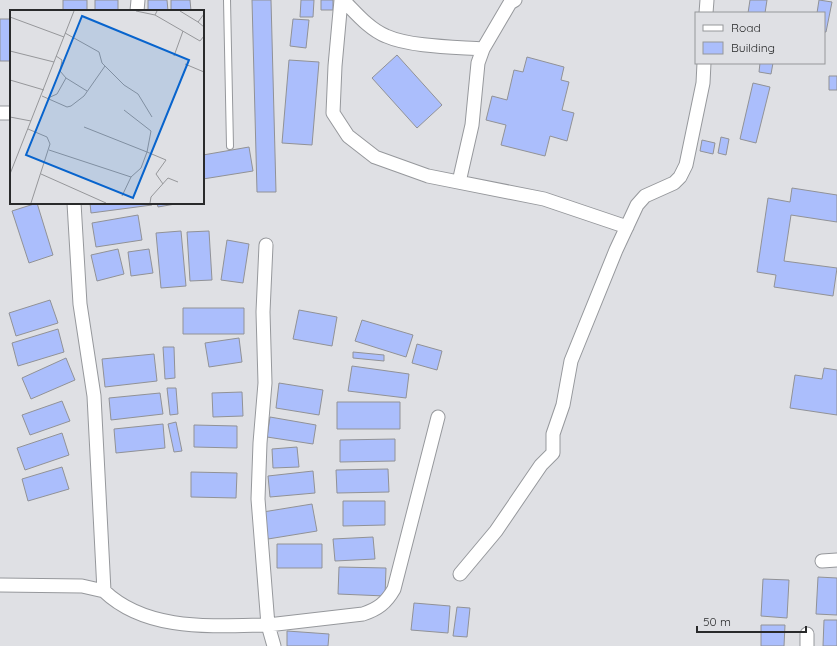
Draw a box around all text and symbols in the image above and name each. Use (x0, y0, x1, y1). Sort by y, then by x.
inset map (10, 10, 204, 204)
legend (695, 12, 825, 64)
text: Road (731, 20, 761, 35)
text: Building (731, 40, 775, 55)
scale bar (697, 608, 806, 634)
text: 50 m (703, 614, 731, 629)

